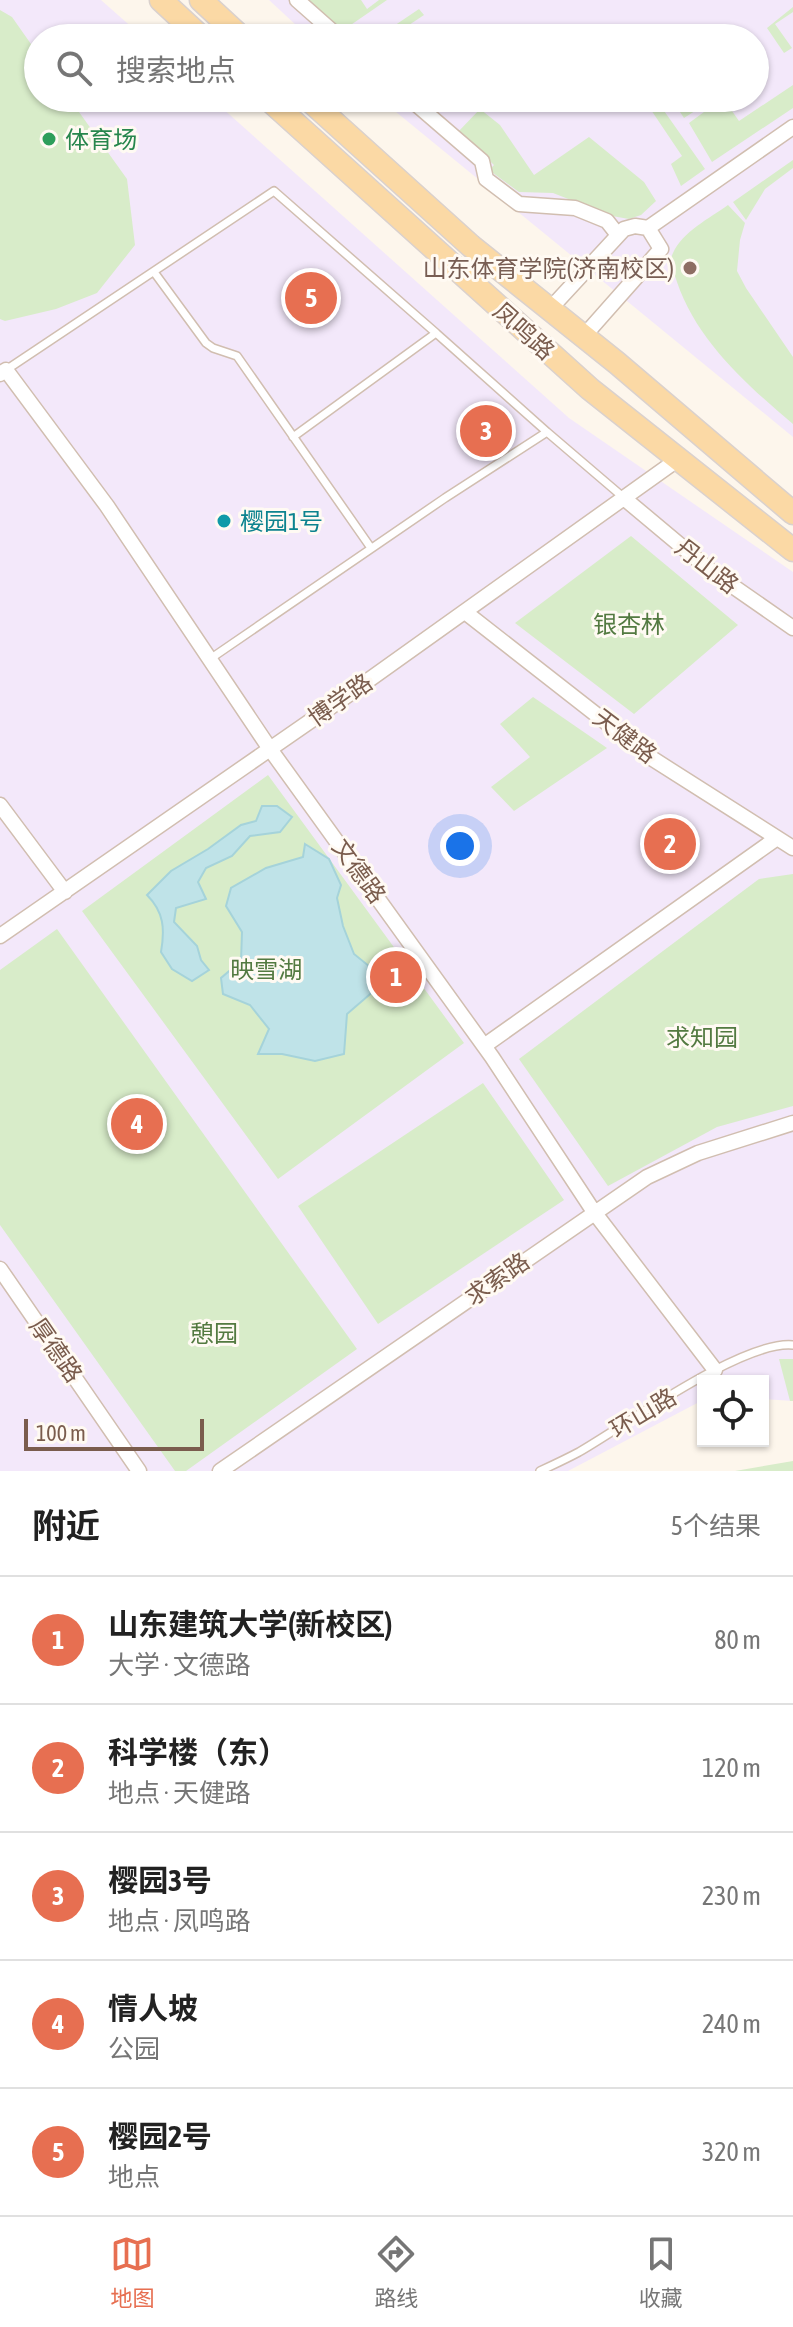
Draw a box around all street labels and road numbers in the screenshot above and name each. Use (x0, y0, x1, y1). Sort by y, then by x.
street label: 凤鸣路 (488, 297, 560, 365)
street label: 丹山路 (670, 533, 744, 599)
street label: 博学路 (303, 668, 377, 732)
street label: 天健路 (588, 704, 662, 768)
street label: 文德路 (327, 834, 391, 908)
street label: 求索路 (460, 1247, 534, 1311)
street label: 厚德路 (24, 1313, 88, 1387)
street label: 环山路 (605, 1383, 681, 1443)

